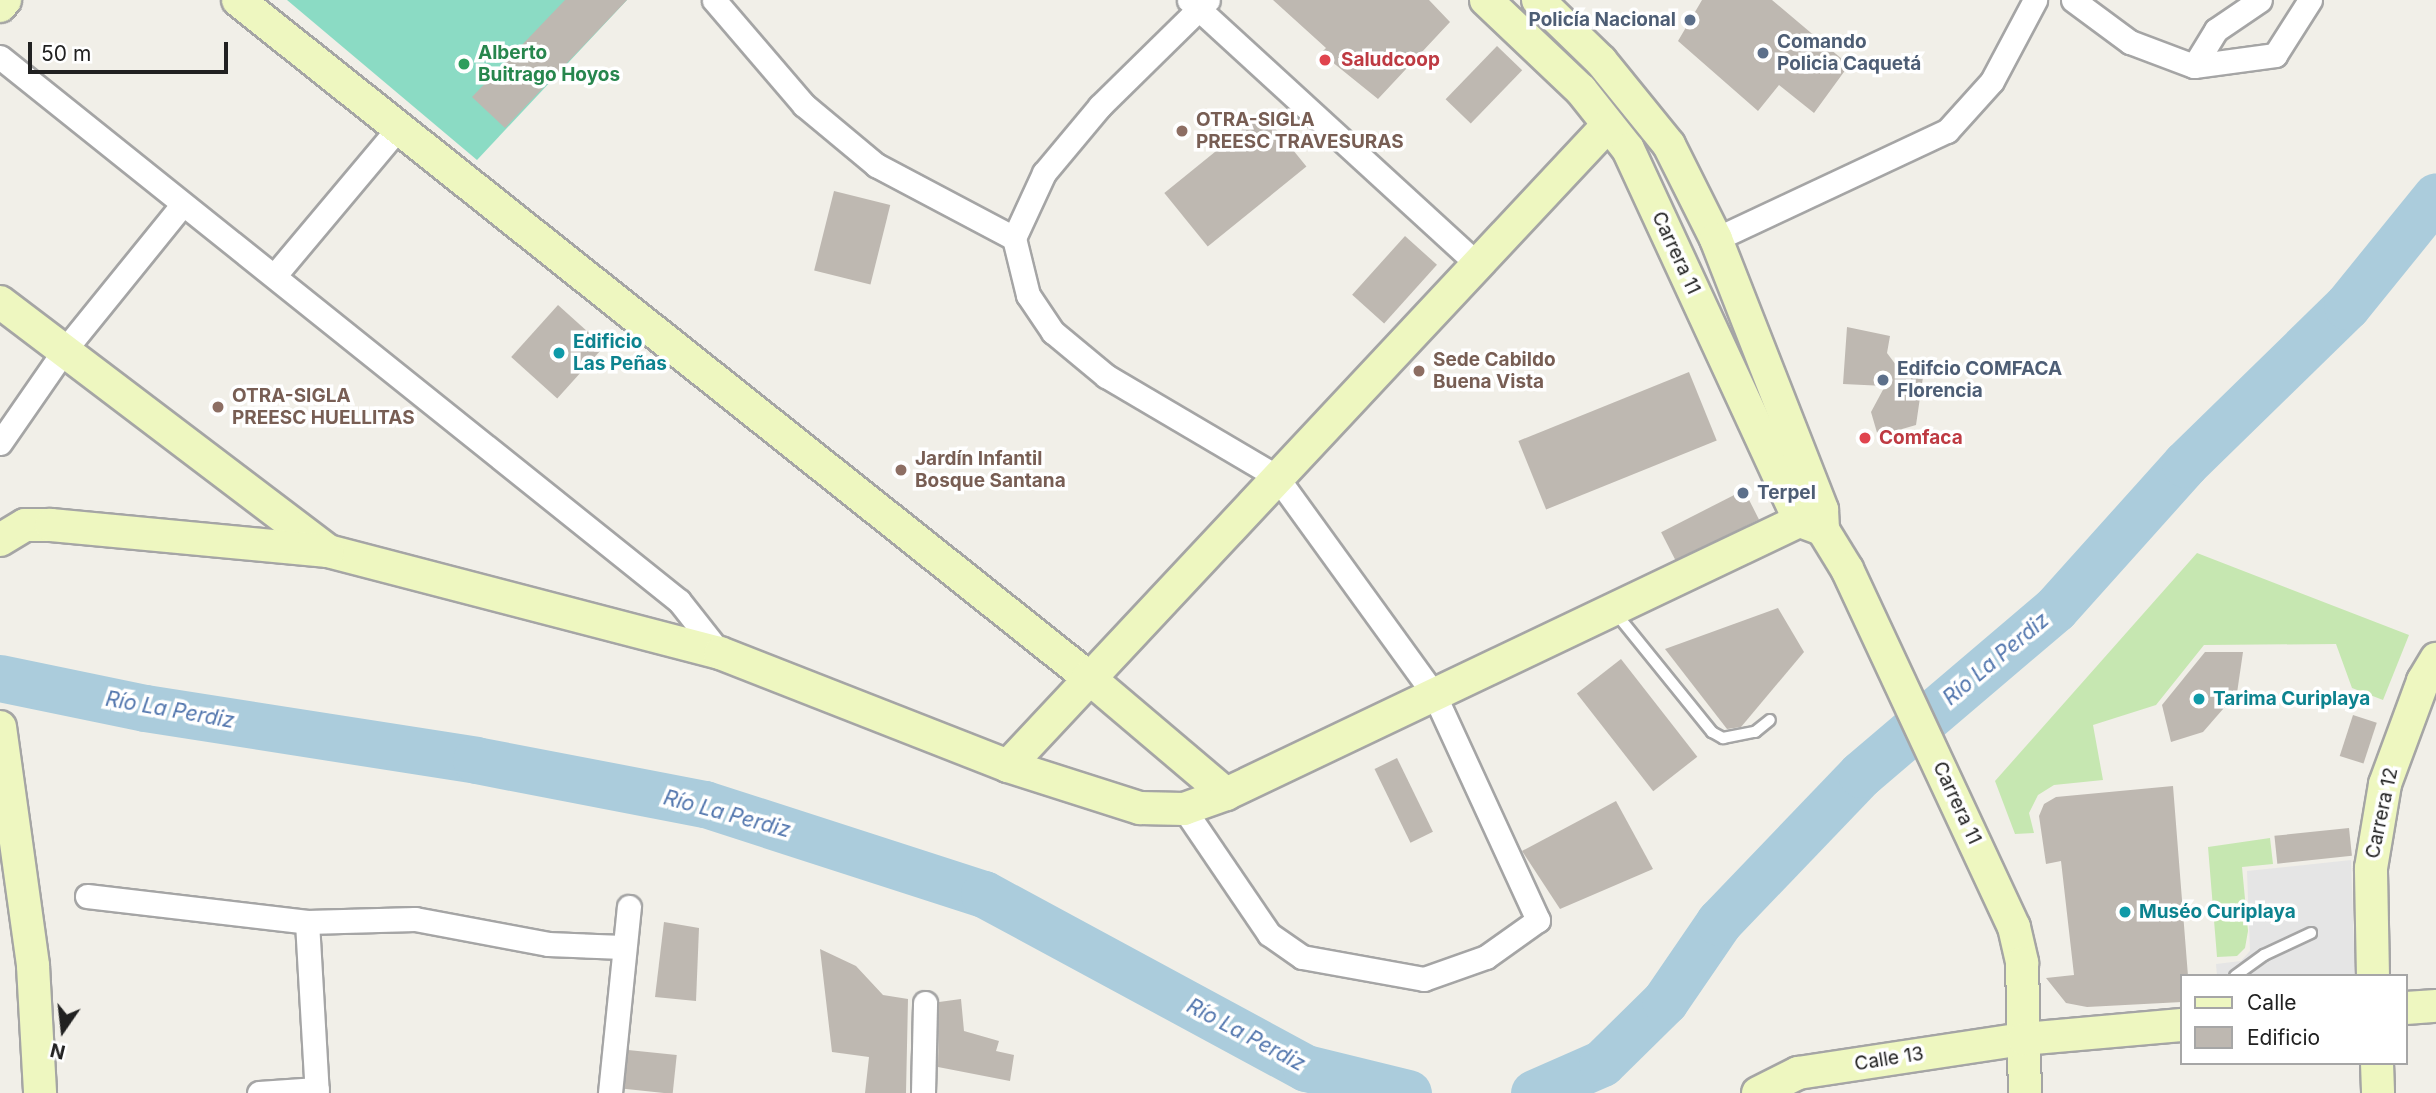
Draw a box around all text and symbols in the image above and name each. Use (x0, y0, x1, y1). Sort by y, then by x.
place label: Policía Nacional (1529, 9, 1676, 31)
marker: Policía Nacional (1682, 12, 1698, 28)
scale bar (32, 28, 231, 72)
place label: Comando Policia Caquetá (1777, 31, 1921, 75)
text: 50 m (41, 41, 91, 66)
place label: Alberto Buitrago Hoyos (478, 42, 620, 86)
marker: Comando Policia Caquetá (1755, 45, 1771, 61)
place label: Saludcoop (1341, 49, 1440, 71)
marker: Saludcoop (1315, 50, 1335, 70)
marker: Alberto Buitrago Hoyos (456, 56, 472, 72)
place label: OTRA-SIGLA PREESC TRAVESURAS (1196, 109, 1404, 153)
marker: OTRA-SIGLA PREESC TRAVESURAS (1174, 123, 1190, 139)
street label: Carrera 11 (1647, 208, 1705, 298)
place label: Edificio Las Peñas (573, 331, 667, 375)
marker: Edificio Las Peñas (551, 345, 567, 361)
place label: Sede Cabildo Buena Vista (1433, 349, 1556, 393)
place label: Edifcio COMFACA Florencia (1897, 358, 2062, 402)
marker: Sede Cabildo Buena Vista (1411, 363, 1427, 379)
marker: Edifcio COMFACA Florencia (1875, 372, 1891, 388)
place label: OTRA-SIGLA PREESC HUELLITAS (232, 385, 415, 429)
marker: OTRA-SIGLA PREESC HUELLITAS (210, 399, 226, 415)
place label: Comfaca (1879, 427, 1963, 449)
marker: Comfaca (1857, 430, 1873, 446)
place label: Jardín Infantil Bosque Santana (915, 448, 1066, 492)
marker: Jardín Infantil Bosque Santana (893, 462, 909, 478)
place label: Terpel (1757, 482, 1816, 504)
marker: Terpel (1735, 485, 1751, 501)
water label: Río La Perdiz (1938, 607, 2054, 711)
water label: Río La Perdiz (104, 686, 236, 734)
place label: Tarima Curiplaya (2213, 688, 2370, 710)
marker: Tarima Curiplaya (2191, 691, 2207, 707)
street label: Carrera 11 (1928, 758, 1986, 848)
street label: Carrera 12 (2361, 765, 2403, 861)
water label: Río La Perdiz (661, 785, 793, 843)
place label: Muséo Curiplaya (2139, 901, 2296, 923)
marker: Muséo Curiplaya (2117, 904, 2133, 920)
legend (2180, 974, 2408, 1065)
text: Calle (2247, 990, 2297, 1015)
water label: Río La Perdiz (1183, 993, 1309, 1077)
north arrow (28, 995, 98, 1065)
text: Edificio (2247, 1025, 2320, 1050)
text: N (48, 1038, 68, 1064)
street label: Calle 13 (1853, 1042, 1925, 1076)

